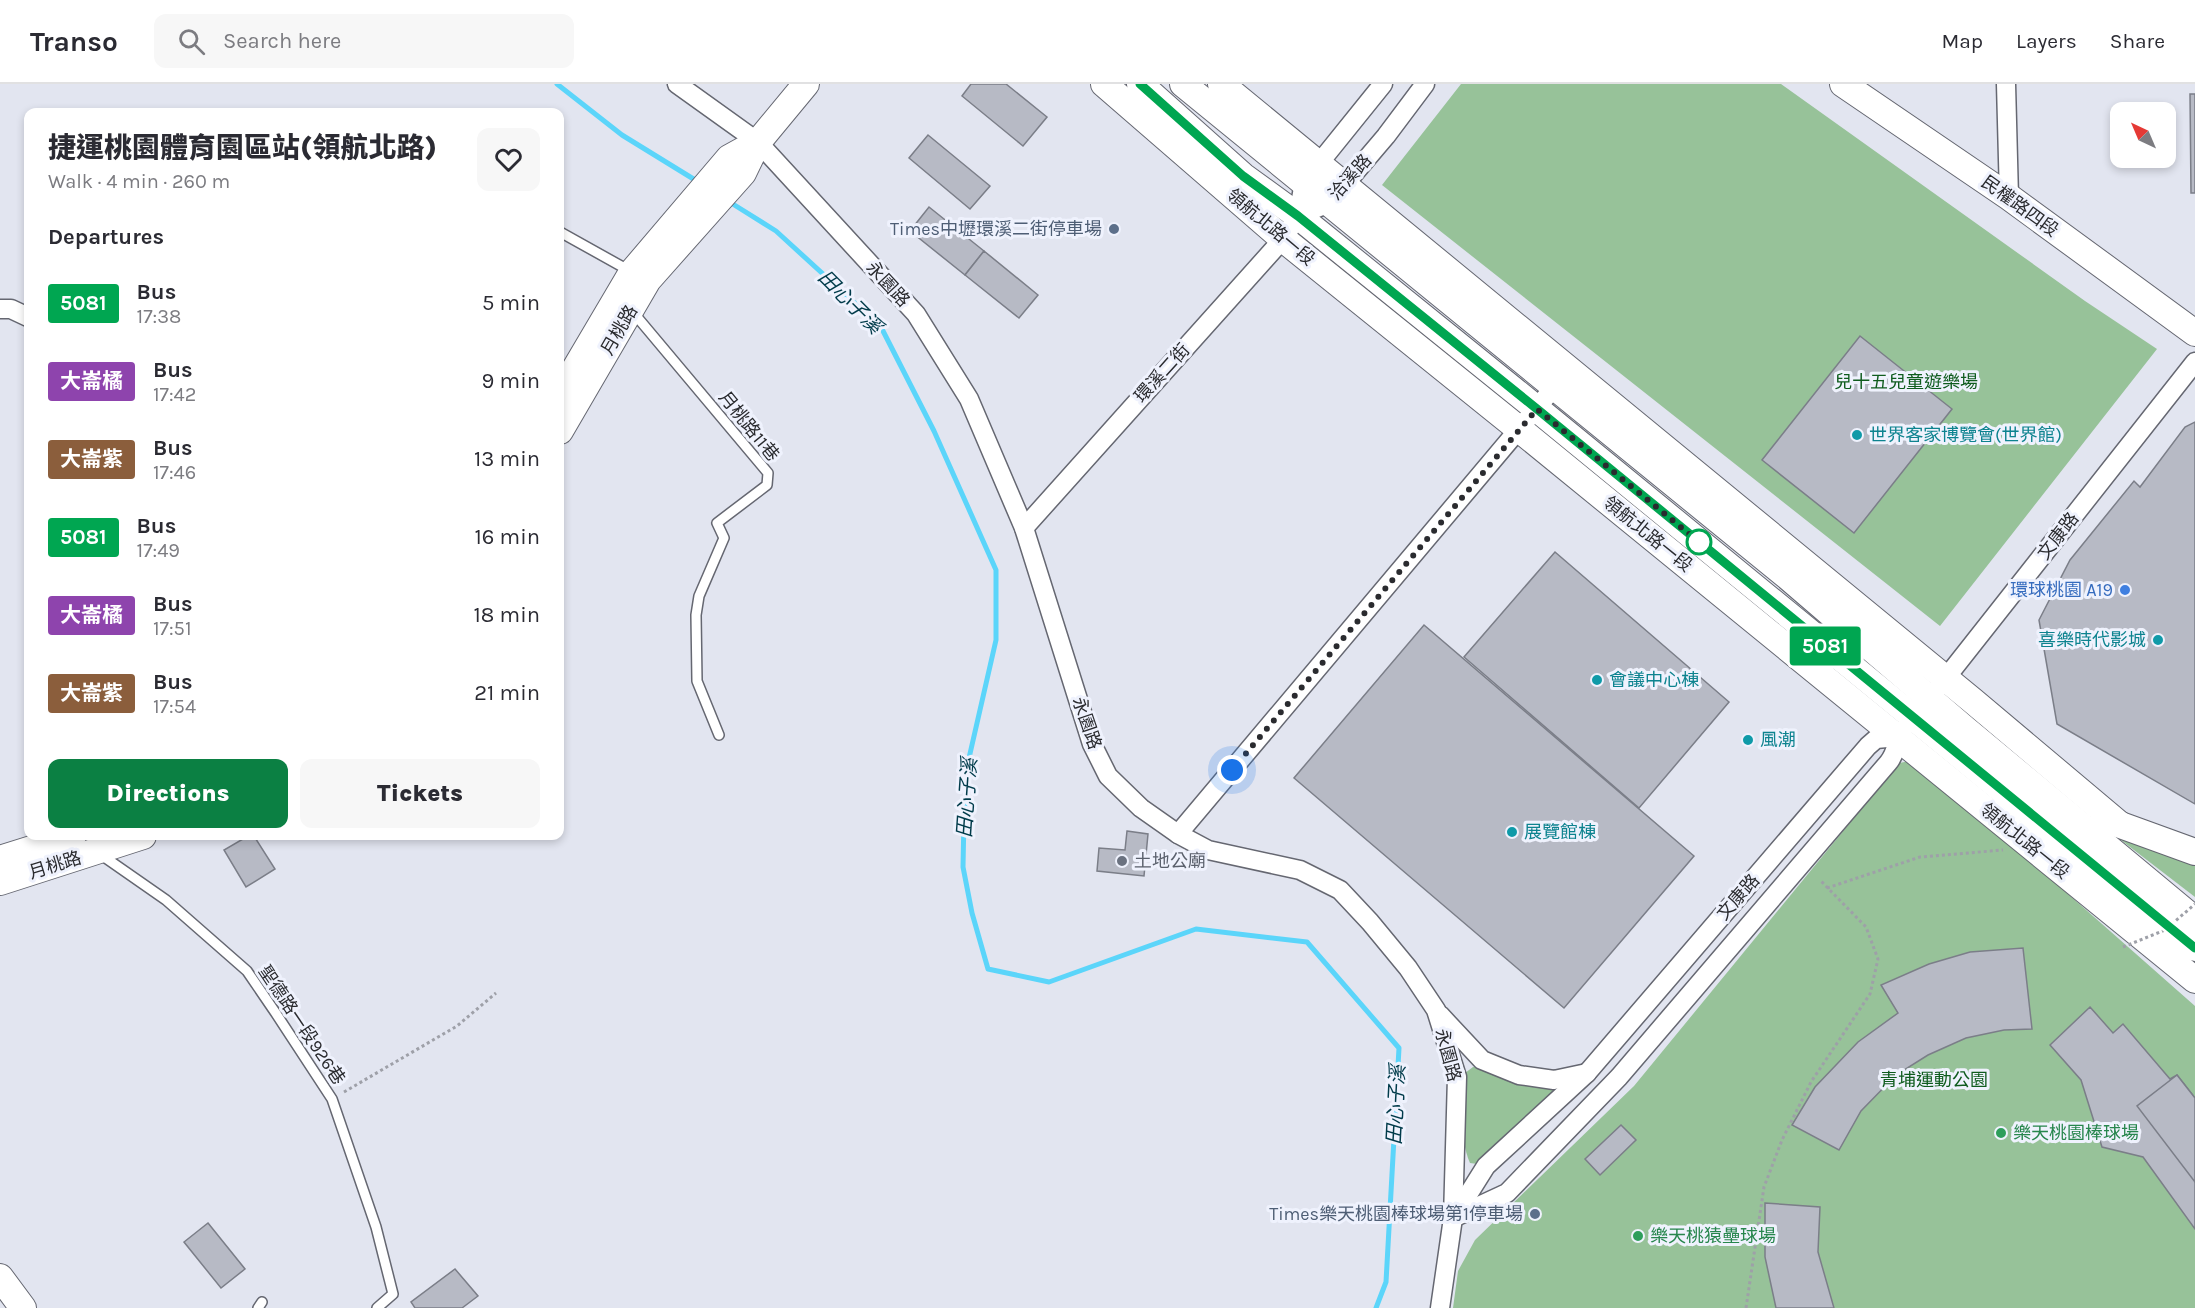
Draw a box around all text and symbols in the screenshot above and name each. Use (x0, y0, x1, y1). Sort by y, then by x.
search box (154, 14, 574, 68)
text: Transo (30, 25, 118, 58)
icon: search (175, 25, 208, 58)
text: Search here (223, 28, 341, 54)
text: Map (1941, 29, 1983, 53)
text: Layers (2016, 29, 2077, 53)
text: Share (2110, 29, 2165, 53)
north arrow (2110, 102, 2176, 168)
map controls (2110, 102, 2176, 168)
button: heart (477, 128, 540, 191)
text: 捷運桃園體育園區站(領航北路) (48, 131, 437, 164)
street label: 洽溪路 (1324, 149, 1376, 205)
text: Walk · 4 min · 260 m (48, 170, 230, 193)
street label: 民權路四段 (1977, 171, 2063, 241)
street label: 領航北路一段 (1223, 184, 1319, 270)
place label: Times中壢環溪二街停車場 (890, 218, 1102, 240)
marker: Times中壢環溪二街停車場 (1107, 222, 1121, 236)
text: Departures (48, 224, 164, 250)
street label: 永園路 (862, 257, 914, 311)
water label: 田心子溪 (814, 266, 889, 341)
text: Bus (137, 279, 176, 305)
text: 5 min (482, 290, 540, 316)
text: 5081 (60, 291, 107, 315)
street label: 月桃路 (596, 301, 642, 359)
text: 17:38 (137, 305, 181, 328)
street label: 環溪二街 (1130, 339, 1194, 407)
text: Bus (153, 357, 193, 383)
text: 9 min (482, 368, 540, 394)
text: 大崙橘 (60, 369, 123, 393)
park label: 兒十五兒童遊樂場 (1834, 371, 1978, 393)
text: 17:42 (153, 383, 196, 406)
street label: 月桃路11巷 (714, 386, 784, 466)
place label: 世界客家博覽會(世界館) (1869, 424, 2062, 446)
marker: 世界客家博覽會(世界館) (1850, 428, 1864, 442)
text: Bus (153, 435, 193, 461)
text: 13 min (474, 446, 540, 472)
text: 大崙紫 (60, 447, 123, 471)
text: 17:46 (153, 461, 196, 484)
street label: 領航北路一段 (1599, 491, 1697, 577)
street label: 文康路 (2033, 508, 2083, 564)
text: Bus (137, 513, 176, 539)
text: 16 min (474, 524, 540, 550)
text: 5081 (60, 525, 107, 549)
unlabelled marker (1686, 529, 1712, 555)
text: 17:49 (137, 539, 180, 562)
place label: 環球桃園 A19 (2010, 579, 2113, 601)
marker: 環球桃園 A19 (2118, 583, 2132, 597)
text: Bus (153, 591, 193, 617)
text: 18 min (474, 602, 540, 628)
text: 大崙橘 (60, 603, 123, 627)
text: 17:51 (153, 617, 192, 640)
line badge: 5081 (1783, 626, 1867, 666)
place label: 喜樂時代影城 (2038, 629, 2146, 651)
marker: 喜樂時代影城 (2151, 633, 2165, 647)
text: 5081 (1802, 634, 1848, 658)
text: Bus (153, 669, 193, 695)
place label: 會議中心棟 (1609, 669, 1699, 691)
marker: 會議中心棟 (1590, 673, 1604, 687)
text: 21 min (474, 680, 540, 706)
text: 大崙紫 (60, 681, 123, 705)
street label: 永園路 (1068, 694, 1106, 752)
text: 17:54 (153, 695, 196, 718)
place label: 風潮 (1760, 729, 1796, 751)
marker: 風潮 (1741, 733, 1755, 747)
water label: 田心子溪 (953, 754, 981, 839)
your location (1217, 755, 1247, 785)
button: Directions (48, 759, 288, 828)
button: Tickets (300, 759, 540, 828)
street label: 領航北路一段 (1976, 798, 2074, 884)
place label: 展覽館棟 (1524, 821, 1596, 843)
marker: 展覽館棟 (1505, 825, 1519, 839)
street label: 月桃路 (26, 847, 84, 883)
place label: 土地公廟 (1134, 850, 1206, 872)
marker: 土地公廟 (1115, 854, 1129, 868)
street label: 文康路 (1712, 869, 1764, 925)
street label: 聖德路一段926巷 (254, 961, 350, 1089)
street label: 永園路 (1430, 1026, 1466, 1084)
water label: 田心子溪 (1382, 1061, 1410, 1146)
park label: 青埔運動公園 (1880, 1069, 1988, 1091)
place label: 樂天桃園棒球場 (2013, 1122, 2139, 1144)
marker: 樂天桃園棒球場 (1994, 1126, 2008, 1140)
place label: Times樂天桃園棒球場第1停車場 (1269, 1203, 1523, 1225)
marker: Times樂天桃園棒球場第1停車場 (1528, 1207, 1542, 1221)
place label: 樂天桃猿壘球場 (1650, 1225, 1776, 1247)
marker: 樂天桃猿壘球場 (1631, 1229, 1645, 1243)

